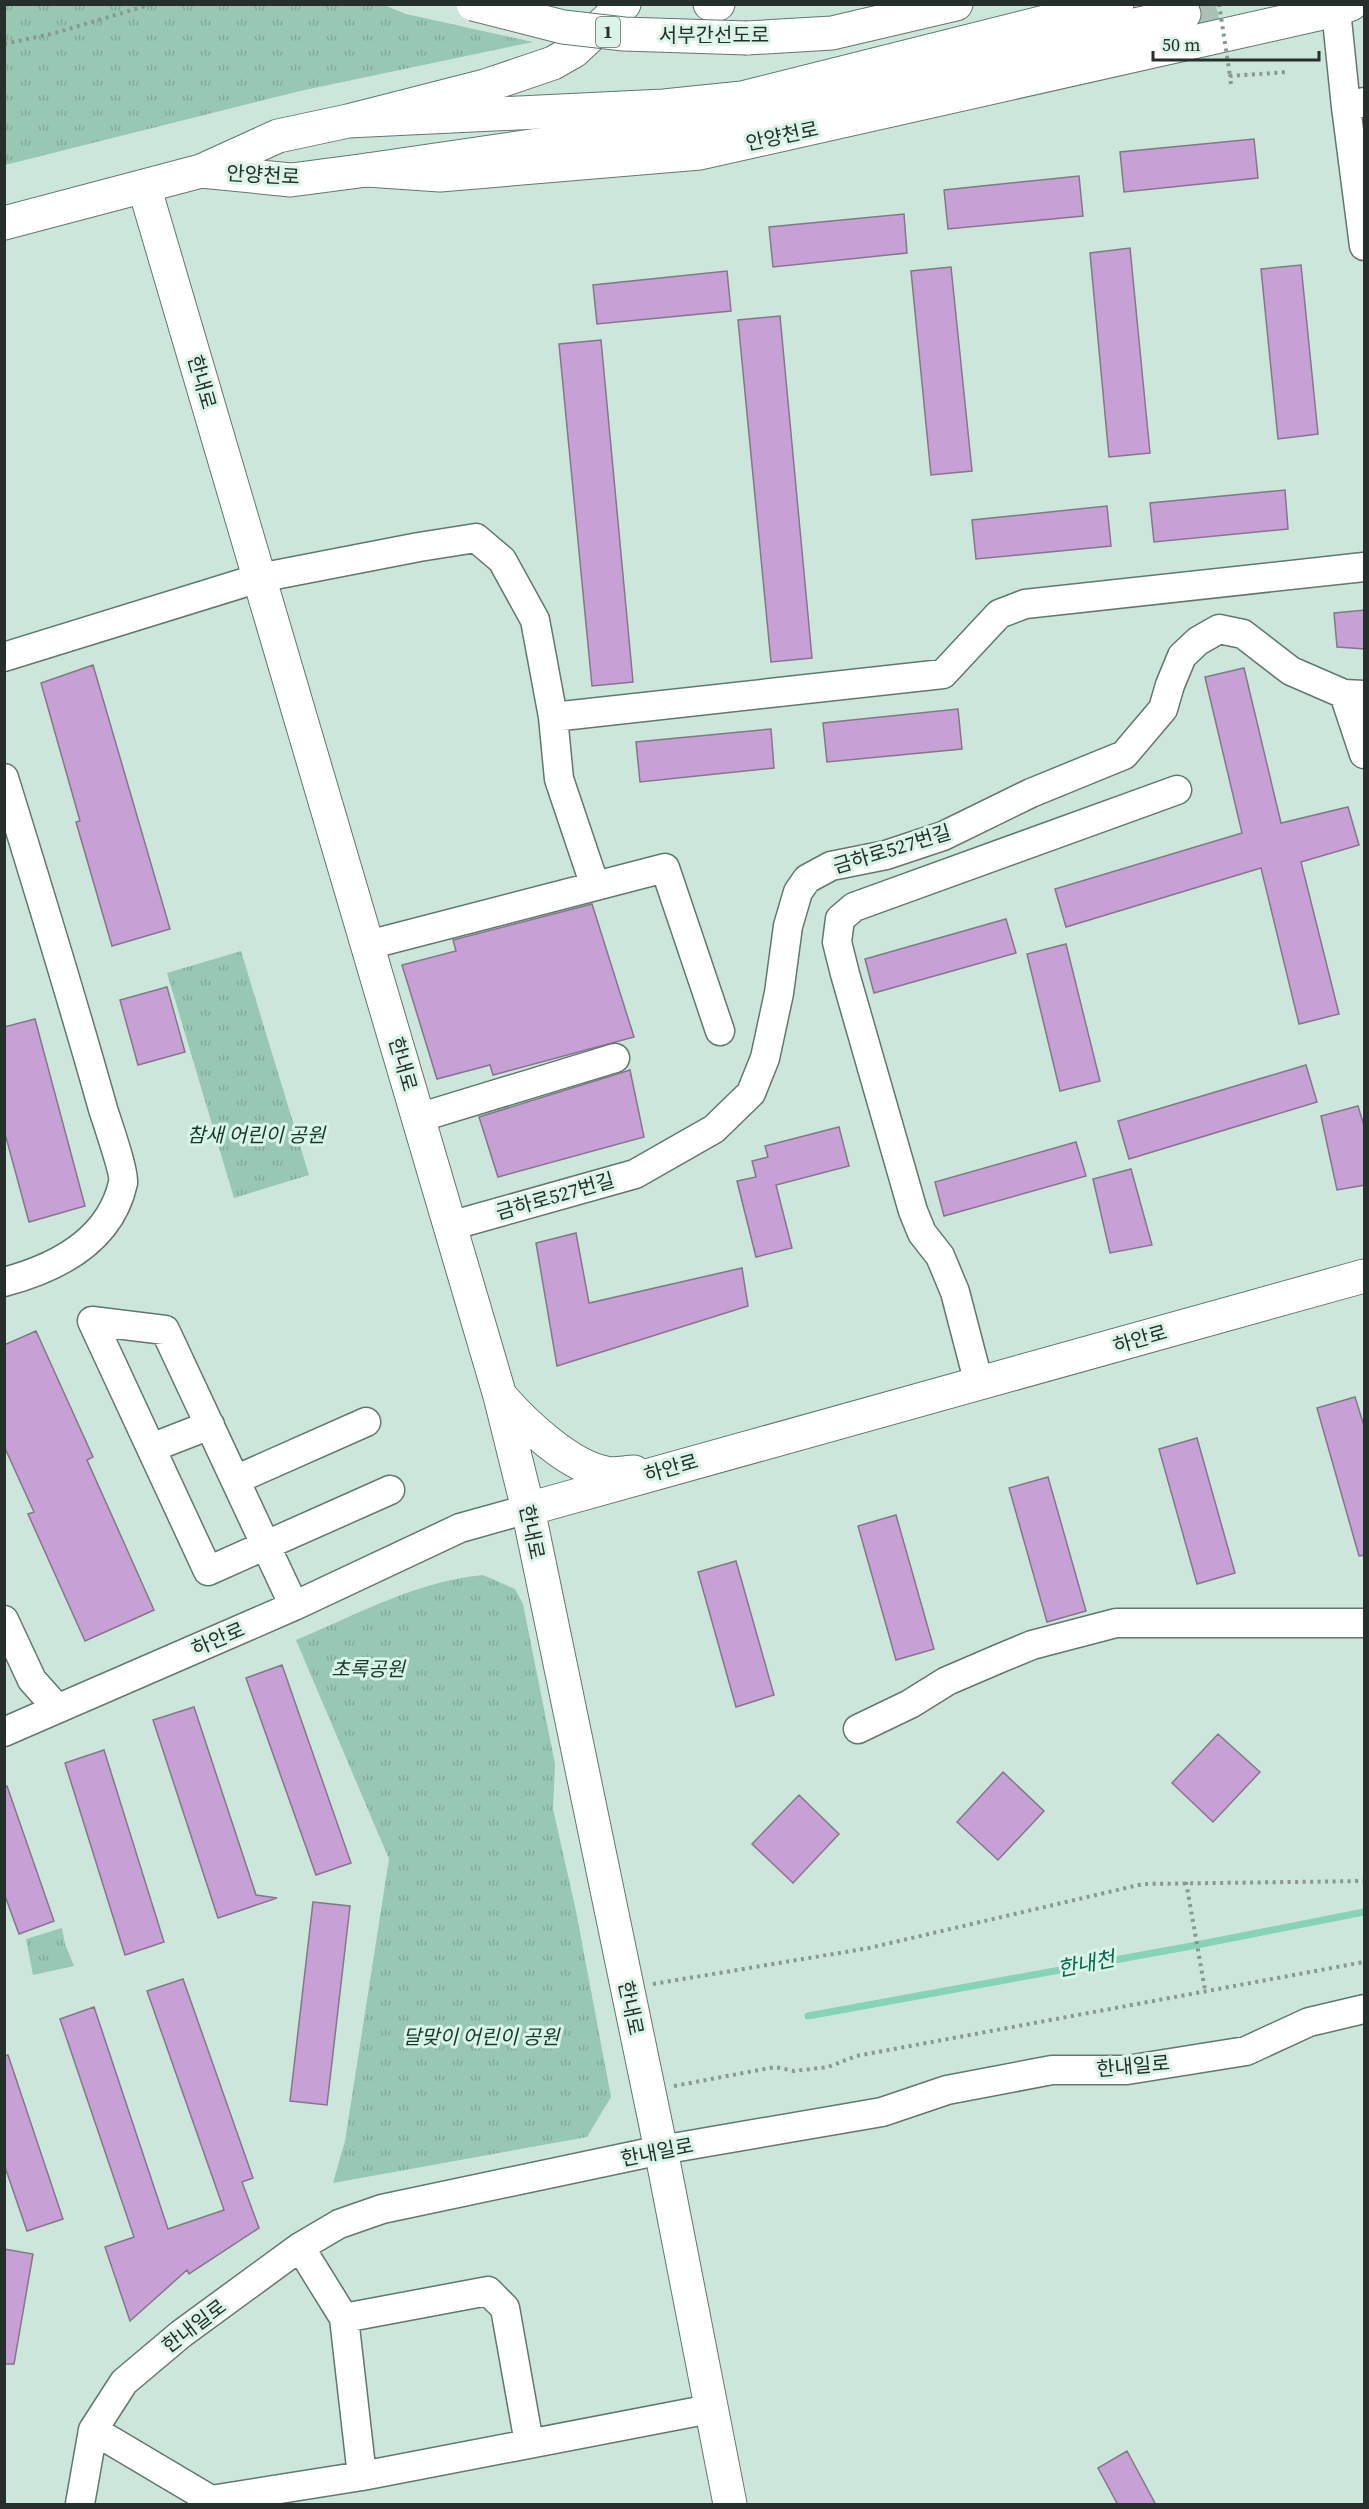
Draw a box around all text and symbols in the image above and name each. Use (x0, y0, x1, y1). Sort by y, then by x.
road number: 1 (596, 17, 620, 47)
street label: 서부간선도로 (659, 21, 769, 49)
scale bar (1153, 24, 1320, 62)
text: 50 m (1162, 32, 1200, 57)
street label: 안양천로 (743, 115, 821, 157)
street label: 안양천로 (226, 159, 300, 191)
street label: 한내로 (181, 352, 223, 412)
street label: 금하로527번길 (830, 818, 954, 880)
street label: 한내로 (382, 1034, 424, 1094)
park label: 참새 어린이 공원 (187, 1121, 327, 1149)
street label: 금하로527번길 (493, 1166, 617, 1226)
street label: 하안로 (1110, 1318, 1170, 1360)
street label: 하안로 (641, 1447, 701, 1489)
street label: 한내로 (513, 1502, 551, 1562)
street label: 하안로 (187, 1615, 249, 1663)
park label: 초록공원 (331, 1655, 406, 1683)
water label: 한내천 (1055, 1943, 1120, 1983)
street label: 한내로 (612, 1978, 650, 2038)
park label: 달맞이 어린이 공원 (403, 2023, 561, 2051)
street label: 한내일로 (1095, 2049, 1171, 2083)
street label: 한내일로 (618, 2131, 696, 2173)
street label: 한내일로 (156, 2293, 232, 2359)

